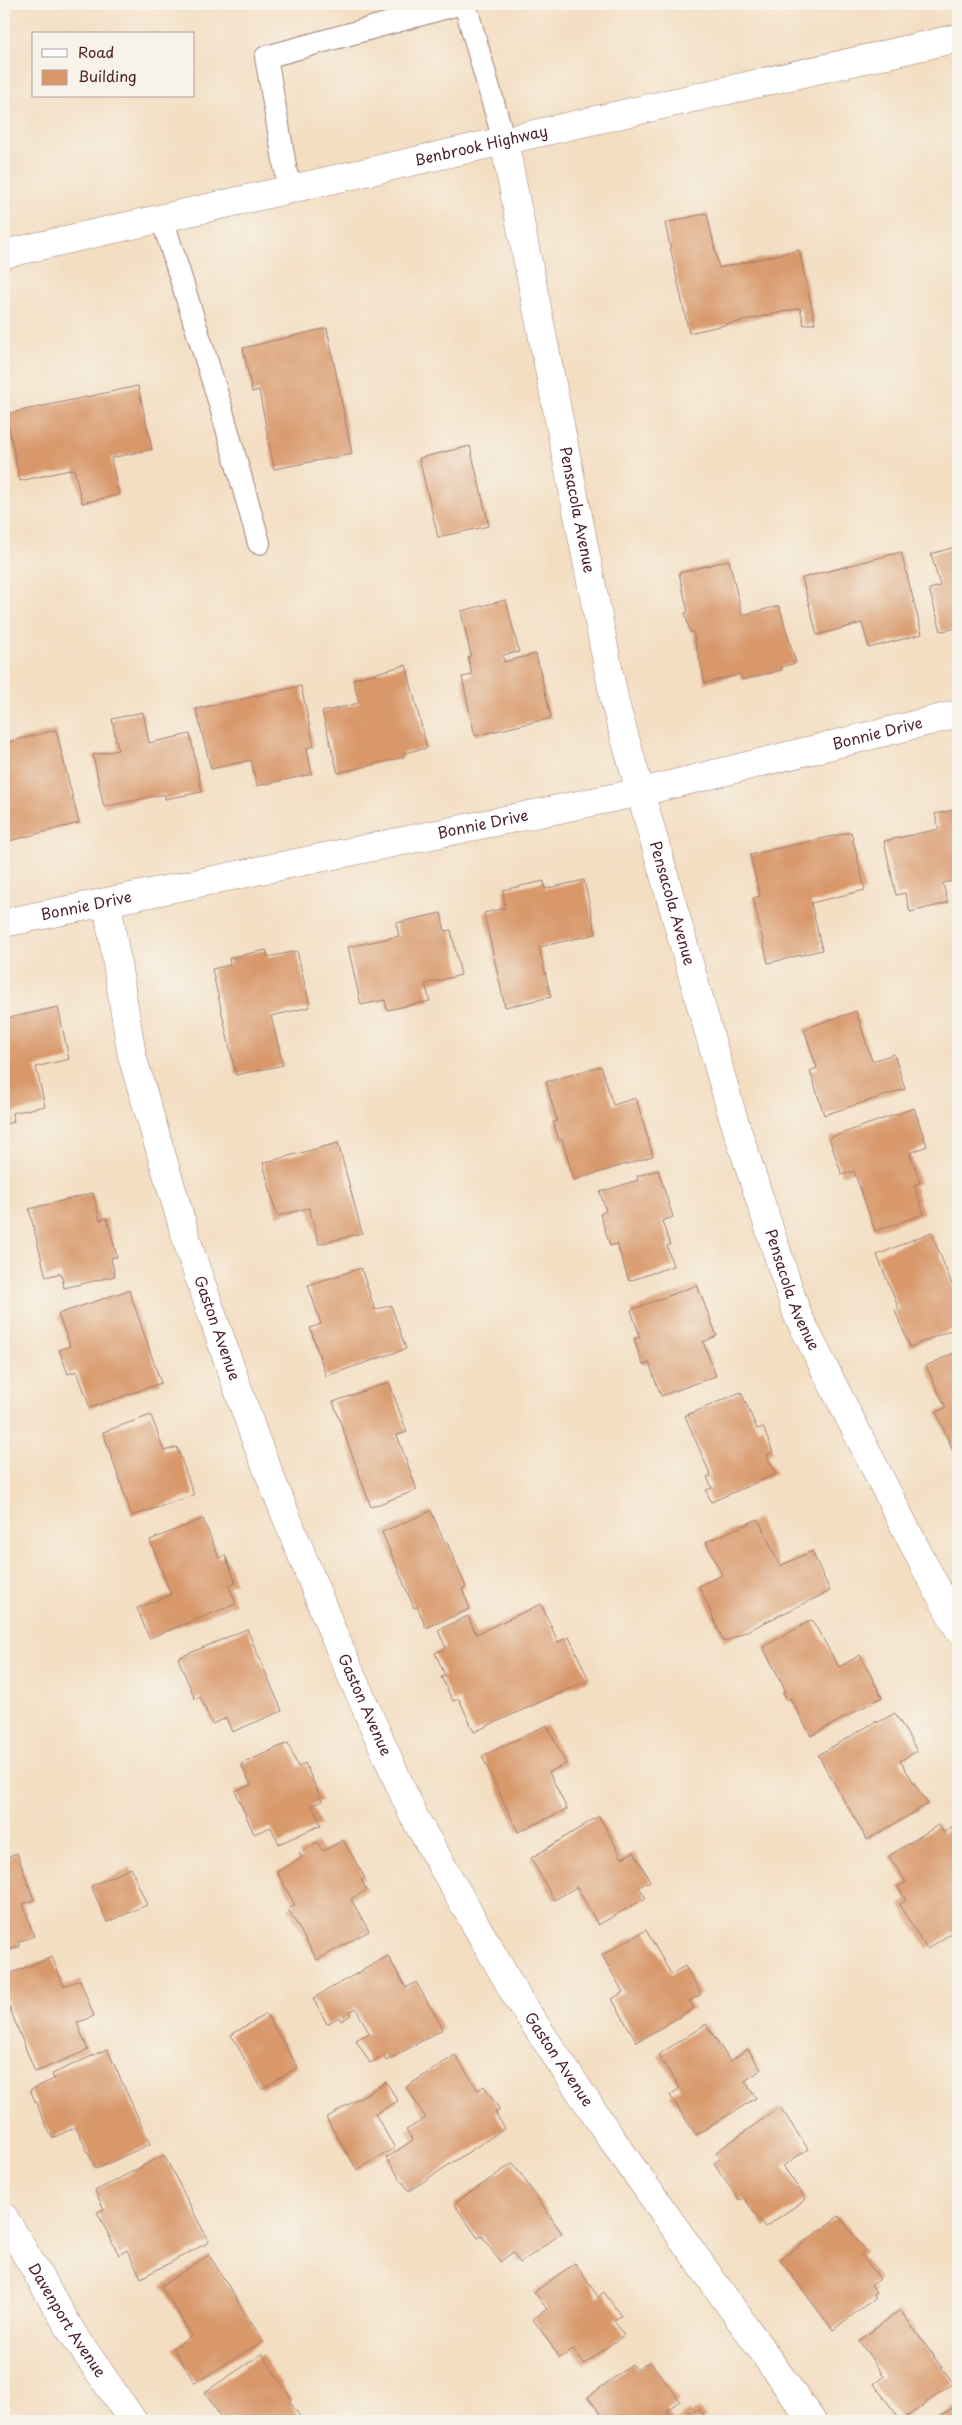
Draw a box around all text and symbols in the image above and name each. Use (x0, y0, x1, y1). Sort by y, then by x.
legend (32, 32, 195, 98)
text: Road (78, 40, 114, 63)
text: Building (78, 64, 137, 87)
street label: Benbrook Highway (412, 118, 549, 171)
street label: Pensacola Avenue (555, 444, 602, 575)
street label: Bonnie Drive (830, 710, 925, 755)
street label: Bonnie Drive (435, 802, 530, 844)
street label: Pensacola Avenue (645, 838, 702, 968)
street label: Bonnie Drive (38, 884, 133, 925)
street label: Pensacola Avenue (760, 1226, 827, 1354)
street label: Gaston Avenue (189, 1272, 247, 1383)
street label: Gaston Avenue (333, 1650, 399, 1759)
street label: Gaston Avenue (520, 2007, 600, 2111)
street label: Davenport Avenue (24, 2258, 112, 2381)

